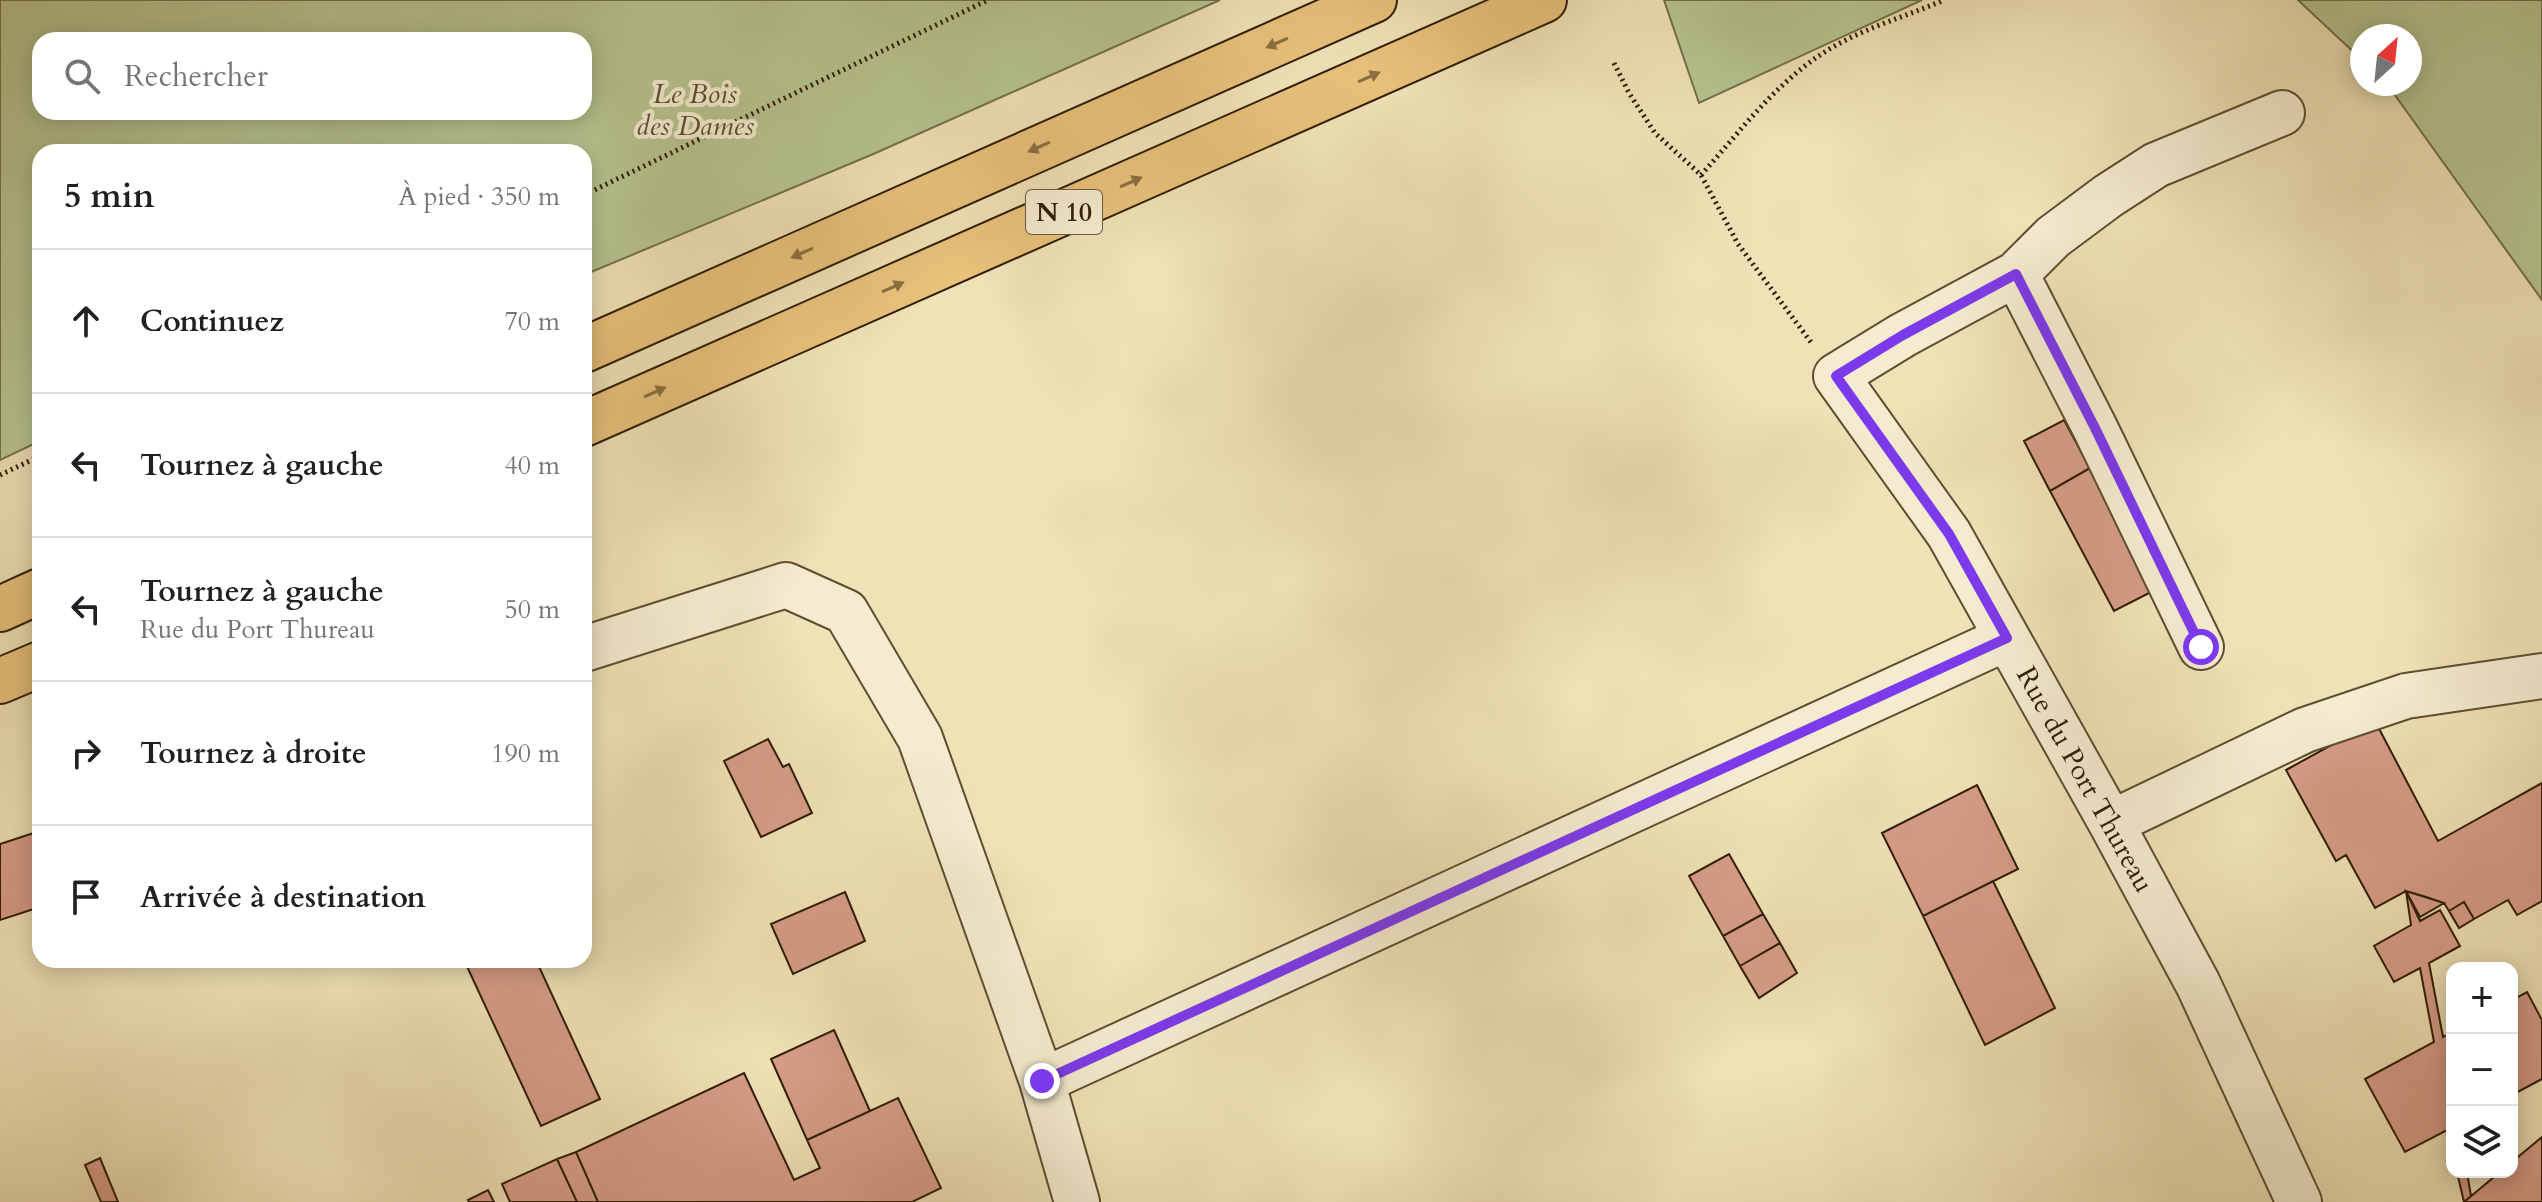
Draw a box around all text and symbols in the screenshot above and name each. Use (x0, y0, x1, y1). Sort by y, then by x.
north arrow (2350, 24, 2422, 96)
search box (32, 32, 592, 120)
one-way arrow (1265, 36, 1289, 49)
icon: search (60, 54, 104, 98)
text: Rechercher (124, 56, 268, 97)
one-way arrow (1357, 71, 1381, 84)
park label: Le Bois des Dames (636, 75, 754, 145)
one-way arrow (1027, 141, 1051, 154)
text: 5 min (64, 173, 155, 219)
one-way arrow (1119, 176, 1143, 189)
text: À pied · 350 m (398, 179, 560, 214)
road number: N 10 (1026, 190, 1102, 234)
one-way arrow (790, 246, 813, 260)
one-way arrow (881, 281, 905, 294)
icon: ahead (64, 299, 108, 343)
text: Continuez (140, 301, 284, 342)
text: 70 m (504, 304, 560, 339)
one-way arrow (644, 385, 667, 399)
icon: left (64, 443, 108, 487)
text: Tournez à gauche (140, 445, 384, 486)
text: 40 m (504, 448, 560, 483)
text: Tournez à gauche (140, 571, 384, 612)
icon: left (64, 587, 108, 631)
text: 50 m (504, 592, 560, 627)
text: Rue du Port Thureau (140, 612, 375, 647)
route start (2183, 629, 2219, 665)
street label: Rue du Port Thureau (2007, 660, 2163, 899)
icon: right (64, 731, 108, 775)
text: Tournez à droite (140, 733, 367, 774)
text: 190 m (491, 736, 560, 771)
icon: arrive (64, 875, 108, 919)
text: Arrivée à destination (140, 877, 426, 918)
map controls (2446, 962, 2518, 1178)
button: + (2446, 962, 2518, 1034)
button: − (2446, 1034, 2518, 1106)
route end (1024, 1063, 1060, 1099)
button: layers (2446, 1106, 2518, 1178)

